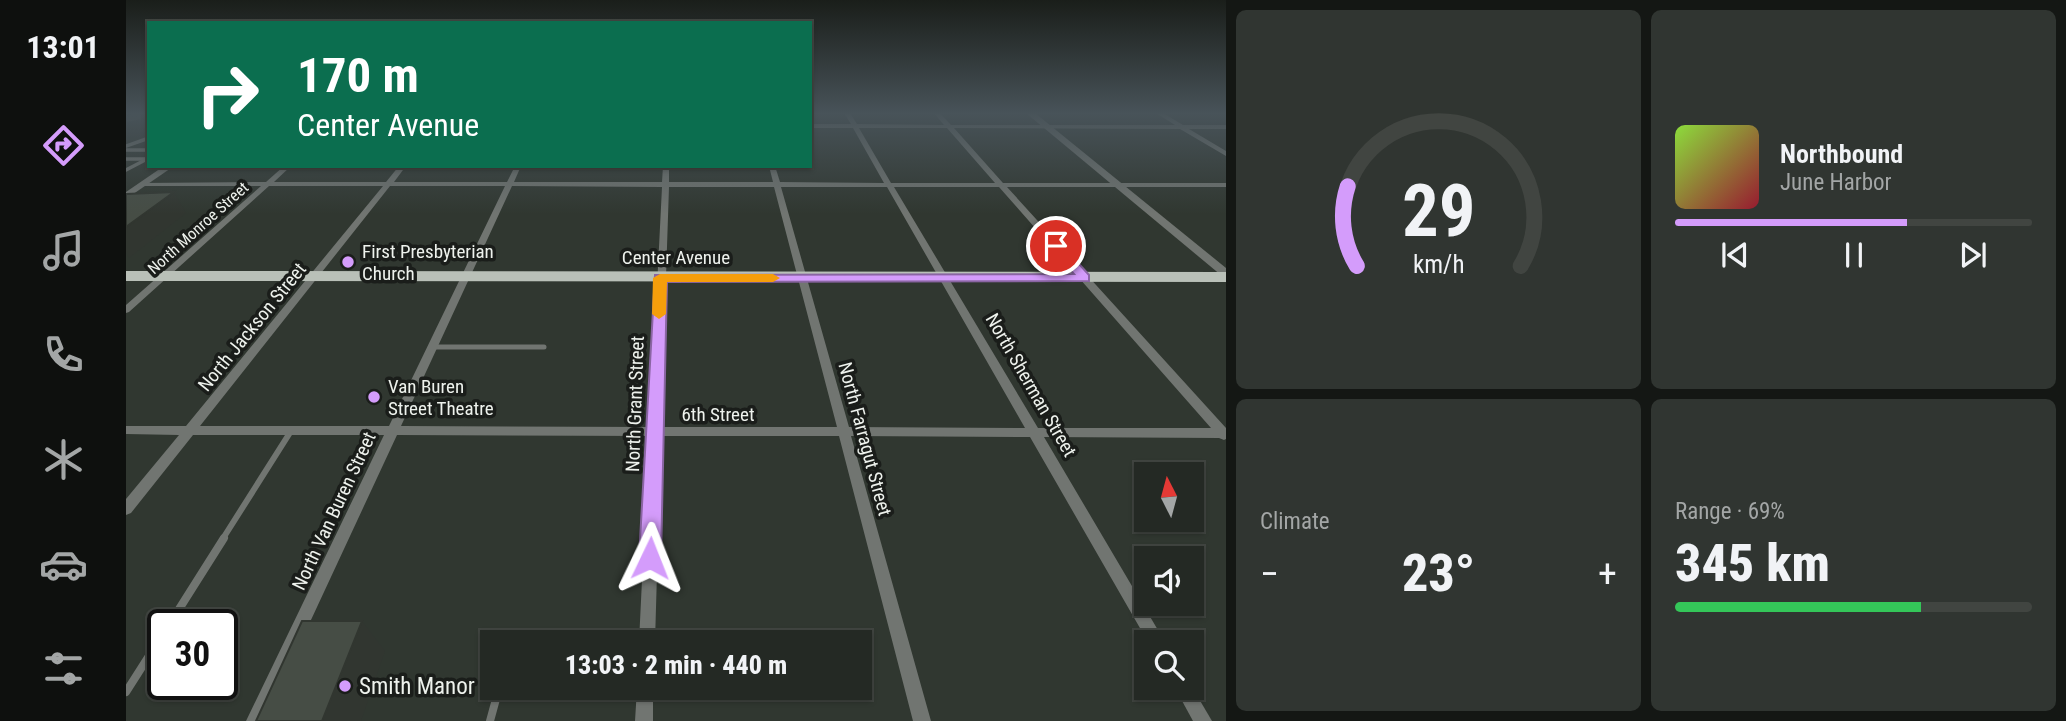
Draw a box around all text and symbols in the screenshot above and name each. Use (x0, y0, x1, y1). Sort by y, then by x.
text: 13:01 (26, 28, 100, 66)
text: 170 m (297, 47, 419, 104)
icon: right (182, 49, 273, 140)
text: Center Avenue (297, 106, 479, 144)
icon: directions (39, 121, 88, 170)
text: Northbound (1780, 139, 1903, 169)
text: 29 (1402, 168, 1475, 254)
text: June Harbor (1780, 169, 1892, 196)
street label: North Monroe Street (144, 178, 252, 278)
pin (1026, 216, 1086, 276)
icon: music (39, 226, 88, 275)
icon: arrive (1037, 227, 1075, 265)
icon: previous (1716, 236, 1754, 274)
icon: pause (1835, 236, 1873, 274)
icon: next (1954, 236, 1992, 274)
place label: First Presbyterian Church (362, 240, 494, 285)
street label: Center Avenue (622, 246, 730, 269)
text: km/h (1413, 250, 1464, 279)
marker: First Presbyterian Church (340, 254, 356, 270)
street label: North Jackson Street (193, 258, 311, 396)
street label: North Sherman Street (981, 309, 1081, 461)
icon: phone (39, 330, 88, 379)
street label: North Grant Street (621, 336, 649, 472)
street label: North Farragut Street (833, 360, 897, 518)
place label: Van Buren Street Theatre (388, 375, 494, 420)
marker: Van Buren Street Theatre (366, 389, 382, 405)
street label: 6th Street (681, 403, 755, 426)
street label: North Van Buren Street (287, 428, 381, 594)
icon: climate (39, 435, 88, 484)
north arrow (1134, 462, 1204, 532)
map controls (1134, 462, 1204, 700)
text: Range · 69% (1675, 498, 1785, 525)
text: Climate (1260, 508, 1330, 535)
position arrow (613, 521, 687, 595)
text: 345 km (1675, 533, 1830, 594)
icon: car (39, 540, 88, 589)
text: 23° (1402, 543, 1475, 604)
button: sound (1134, 546, 1204, 616)
text: − (1260, 552, 1279, 596)
text: + (1598, 552, 1617, 596)
speed limit sign: 30 (147, 609, 238, 700)
button: search (1134, 630, 1204, 700)
icon: filters (39, 644, 88, 693)
text: 13:03 · 2 min · 440 m (565, 650, 787, 680)
place label: Smith Manor (359, 673, 475, 700)
marker: Smith Manor (337, 678, 353, 694)

